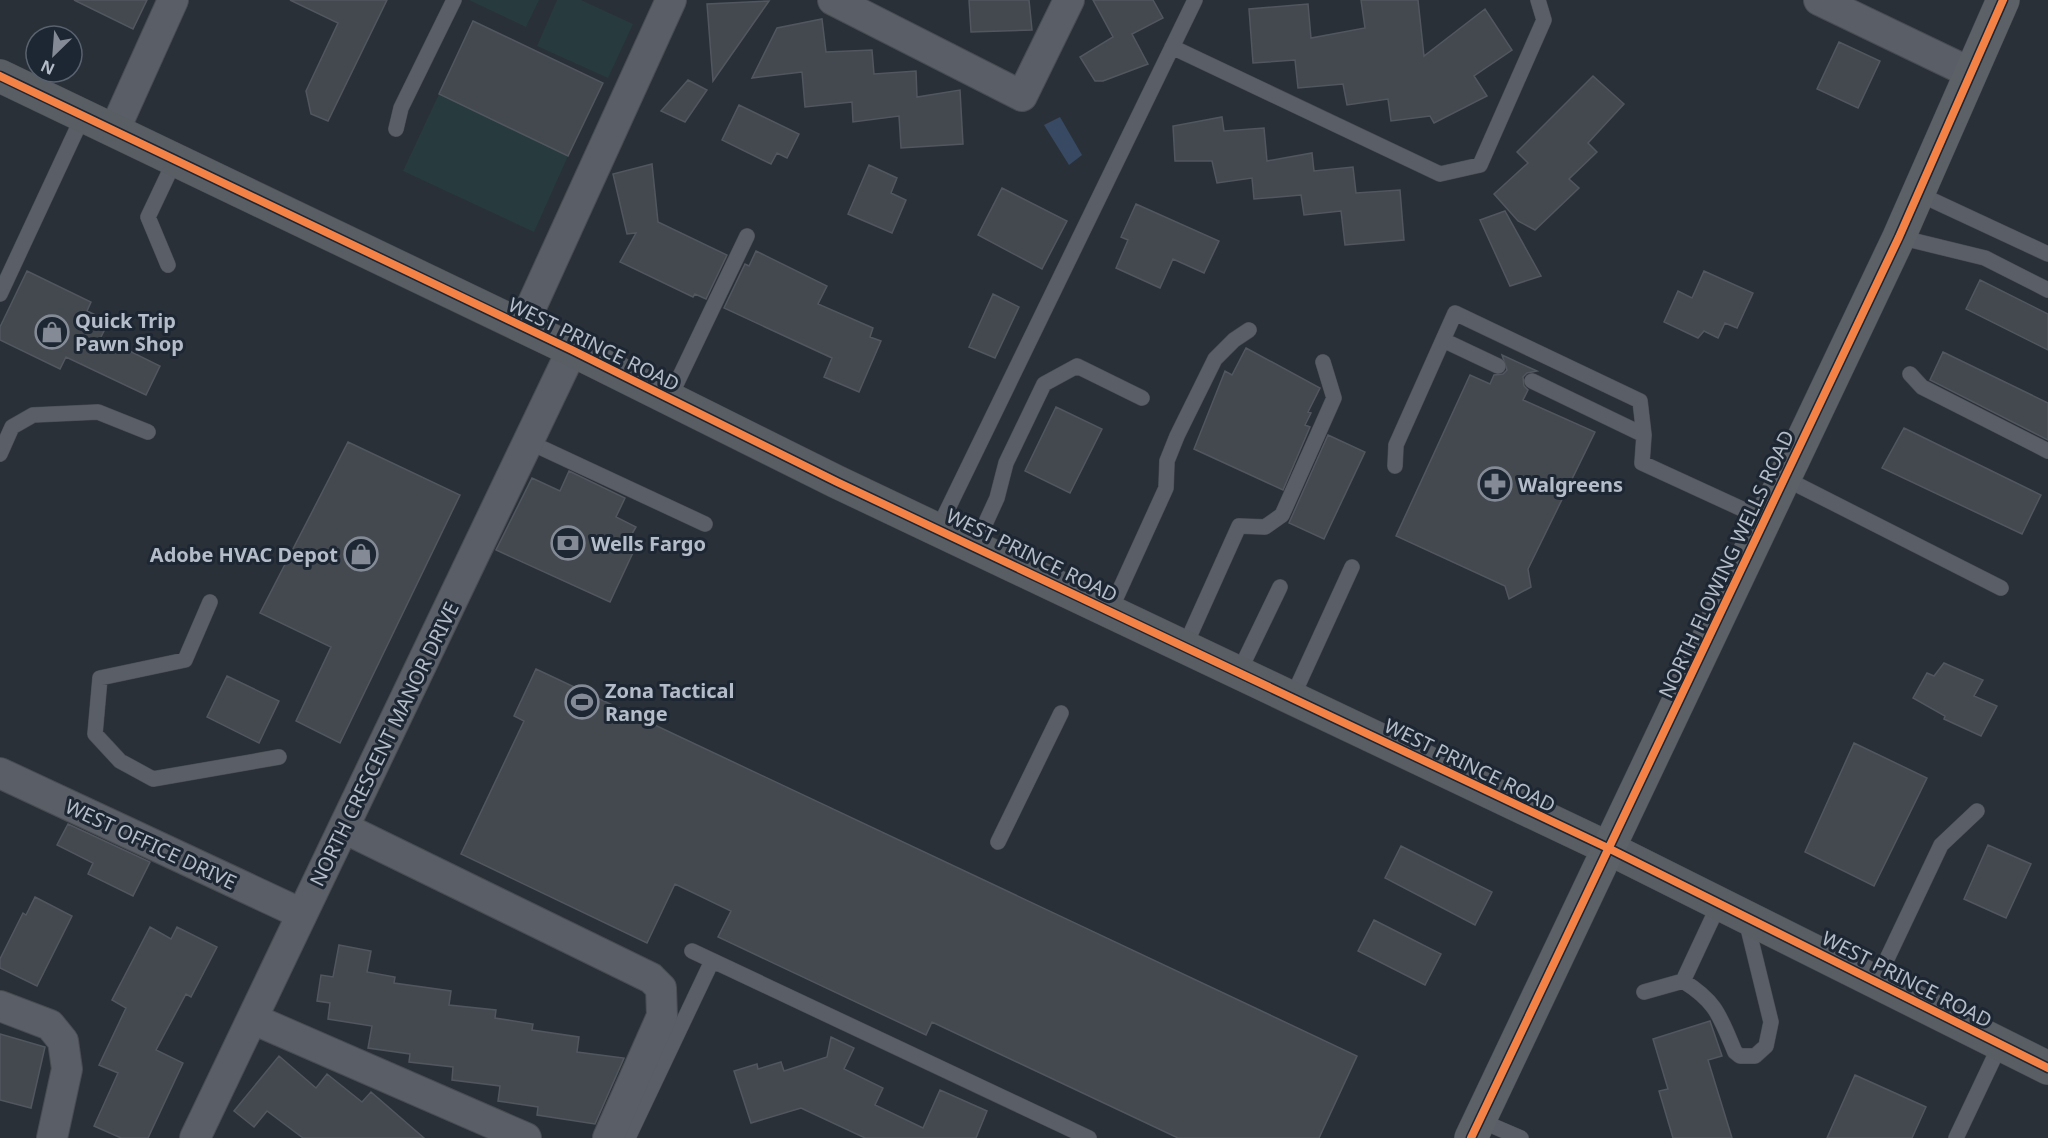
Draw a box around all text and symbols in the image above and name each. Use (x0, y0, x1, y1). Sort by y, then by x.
north arrow (24, 24, 84, 84)
text: N (37, 55, 58, 80)
street label: WEST PRINCE ROAD (504, 291, 684, 397)
place label: Quick Trip Pawn Shop (75, 307, 184, 357)
shop icon: Quick Trip Pawn Shop (34, 314, 70, 350)
street label: NORTH FLOWING WELLS ROAD (1652, 426, 1800, 702)
pharmacy icon: Walgreens (1477, 466, 1513, 502)
place label: Walgreens (1518, 471, 1623, 498)
street label: WEST PRINCE ROAD (942, 502, 1122, 608)
bank icon: Wells Fargo (550, 525, 586, 561)
place label: Wells Fargo (591, 530, 706, 557)
shop icon: Adobe HVAC Depot (343, 536, 379, 572)
place label: Adobe HVAC Depot (150, 541, 338, 568)
street label: NORTH CRESCENT MANOR DRIVE (303, 597, 465, 891)
place label: Zona Tactical Range (605, 677, 734, 727)
sports icon: Zona Tactical Range (564, 684, 600, 720)
street label: WEST PRINCE ROAD (1380, 712, 1560, 818)
street label: WEST OFFICE DRIVE (61, 792, 241, 896)
street label: WEST PRINCE ROAD (1817, 924, 1997, 1034)

